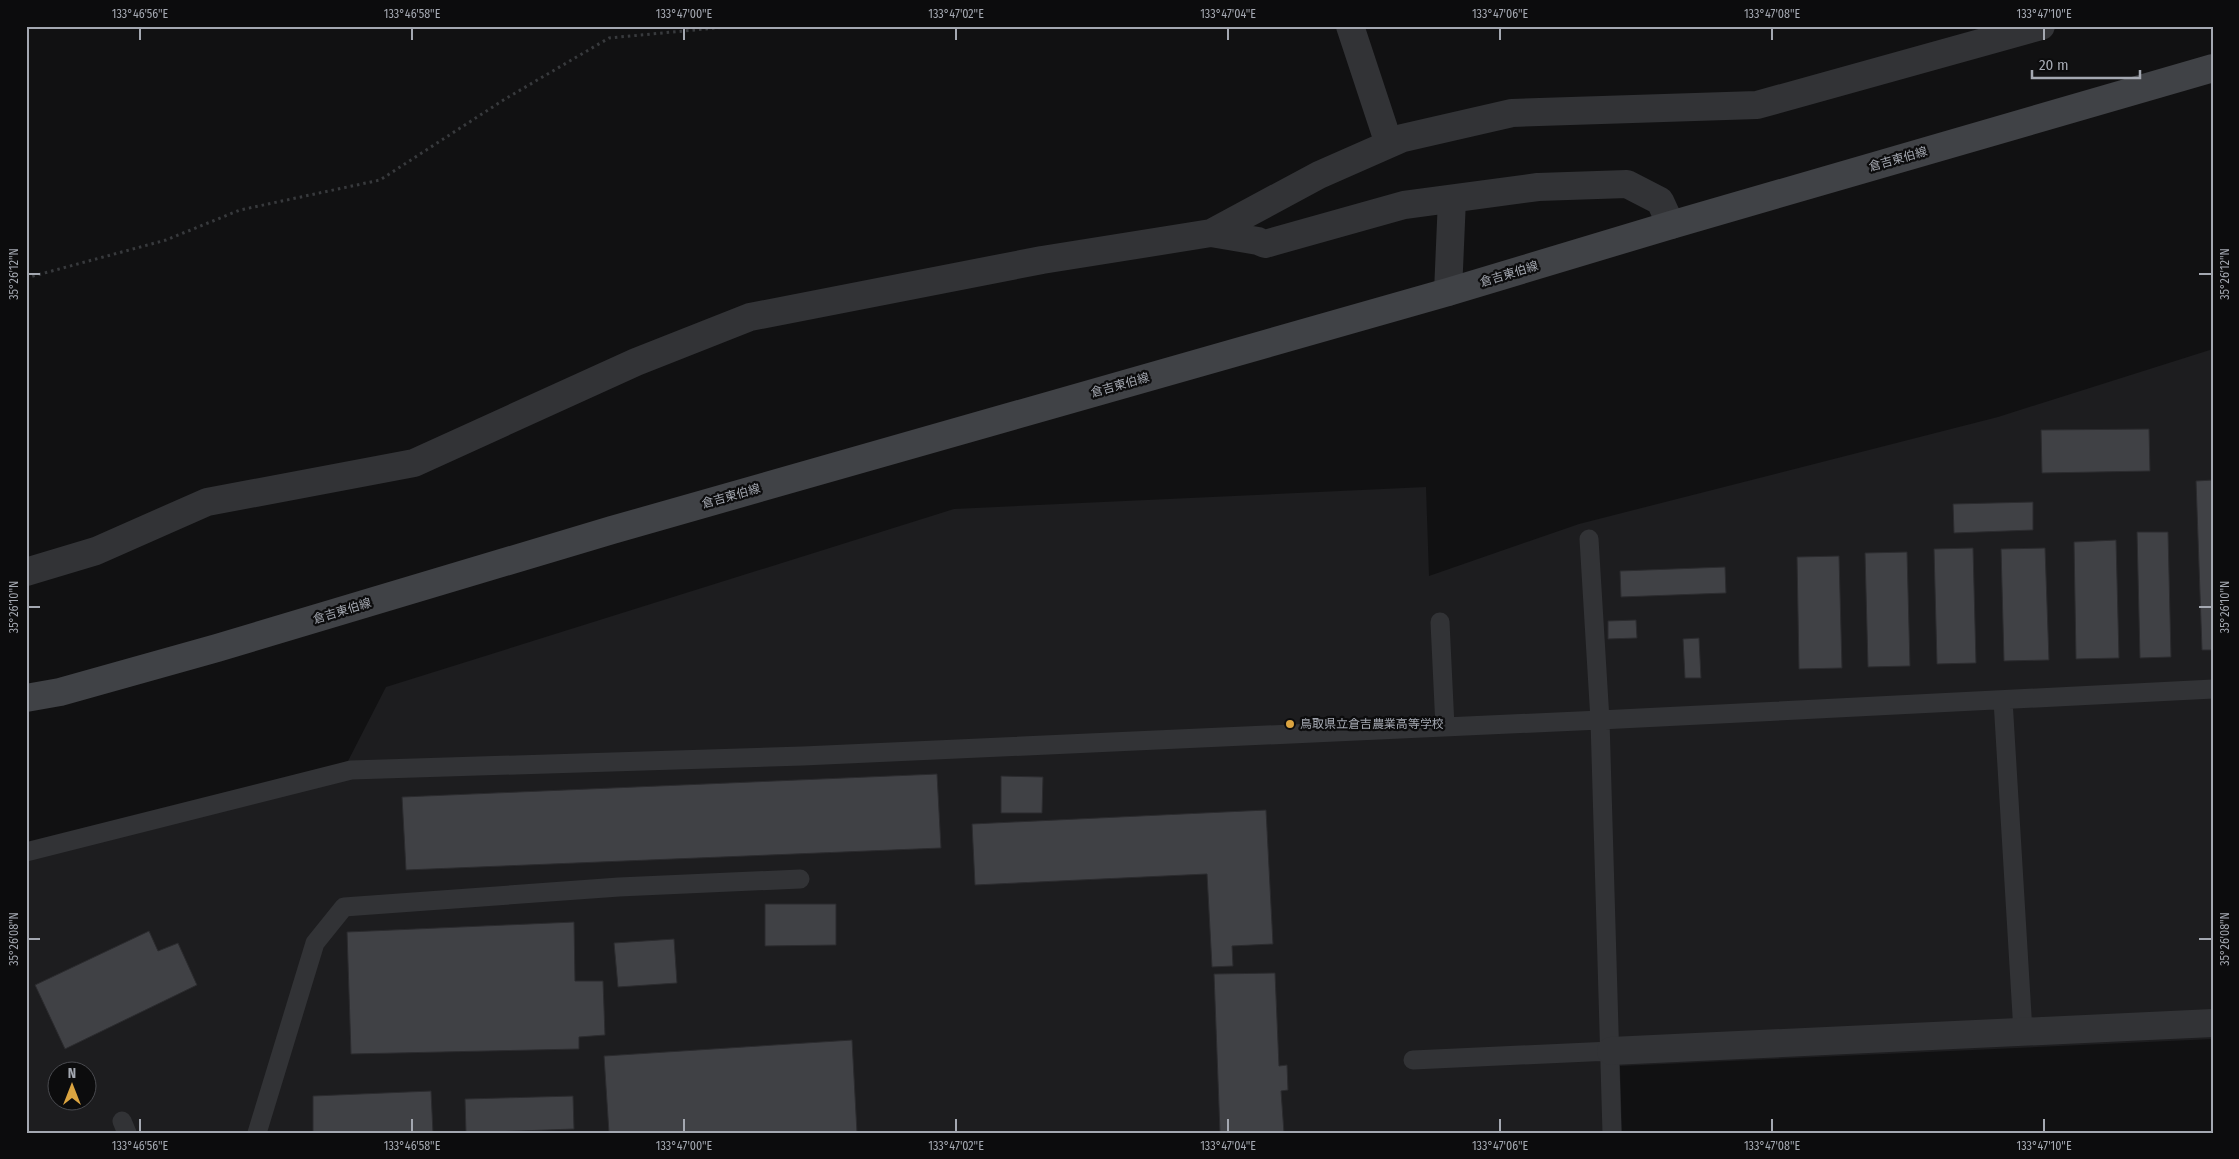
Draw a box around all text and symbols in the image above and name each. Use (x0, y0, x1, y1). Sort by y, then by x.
text: 133°46'56"E (112, 7, 169, 21)
text: 133°46'58"E (384, 7, 441, 21)
text: 133°47'00"E (656, 7, 713, 21)
text: 133°47'02"E (928, 7, 984, 21)
text: 133°47'04"E (1200, 7, 1256, 21)
text: 133°47'06"E (1472, 7, 1528, 21)
text: 133°47'08"E (1744, 7, 1800, 21)
text: 133°47'10"E (2016, 7, 2072, 21)
scale bar (2032, 48, 2139, 80)
text: 20 m (2039, 56, 2069, 74)
street label: 倉吉東伯線 (1867, 144, 1929, 174)
text: 35°26'12"N (7, 248, 21, 300)
text: 35°26'12"N (2218, 248, 2232, 300)
street label: 倉吉東伯線 (1478, 259, 1540, 289)
street label: 倉吉東伯線 (1089, 370, 1151, 400)
street label: 倉吉東伯線 (700, 481, 762, 511)
text: 35°26'10"N (7, 581, 21, 633)
text: 35°26'10"N (2218, 581, 2232, 633)
street label: 倉吉東伯線 (311, 596, 373, 626)
place label: 鳥取県立倉吉農業高等学校 (1300, 717, 1444, 731)
marker: 鳥取県立倉吉農業高等学校 (1284, 718, 1296, 730)
text: 35°26'08"N (7, 912, 21, 966)
text: 35°26'08"N (2218, 912, 2232, 966)
north arrow (48, 1062, 98, 1112)
text: N (68, 1065, 76, 1082)
text: 133°46'56"E (112, 1139, 169, 1153)
text: 133°46'58"E (384, 1139, 441, 1153)
text: 133°47'00"E (656, 1139, 713, 1153)
text: 133°47'02"E (928, 1139, 984, 1153)
text: 133°47'04"E (1200, 1139, 1256, 1153)
text: 133°47'06"E (1472, 1139, 1528, 1153)
text: 133°47'08"E (1744, 1139, 1800, 1153)
text: 133°47'10"E (2016, 1139, 2072, 1153)

